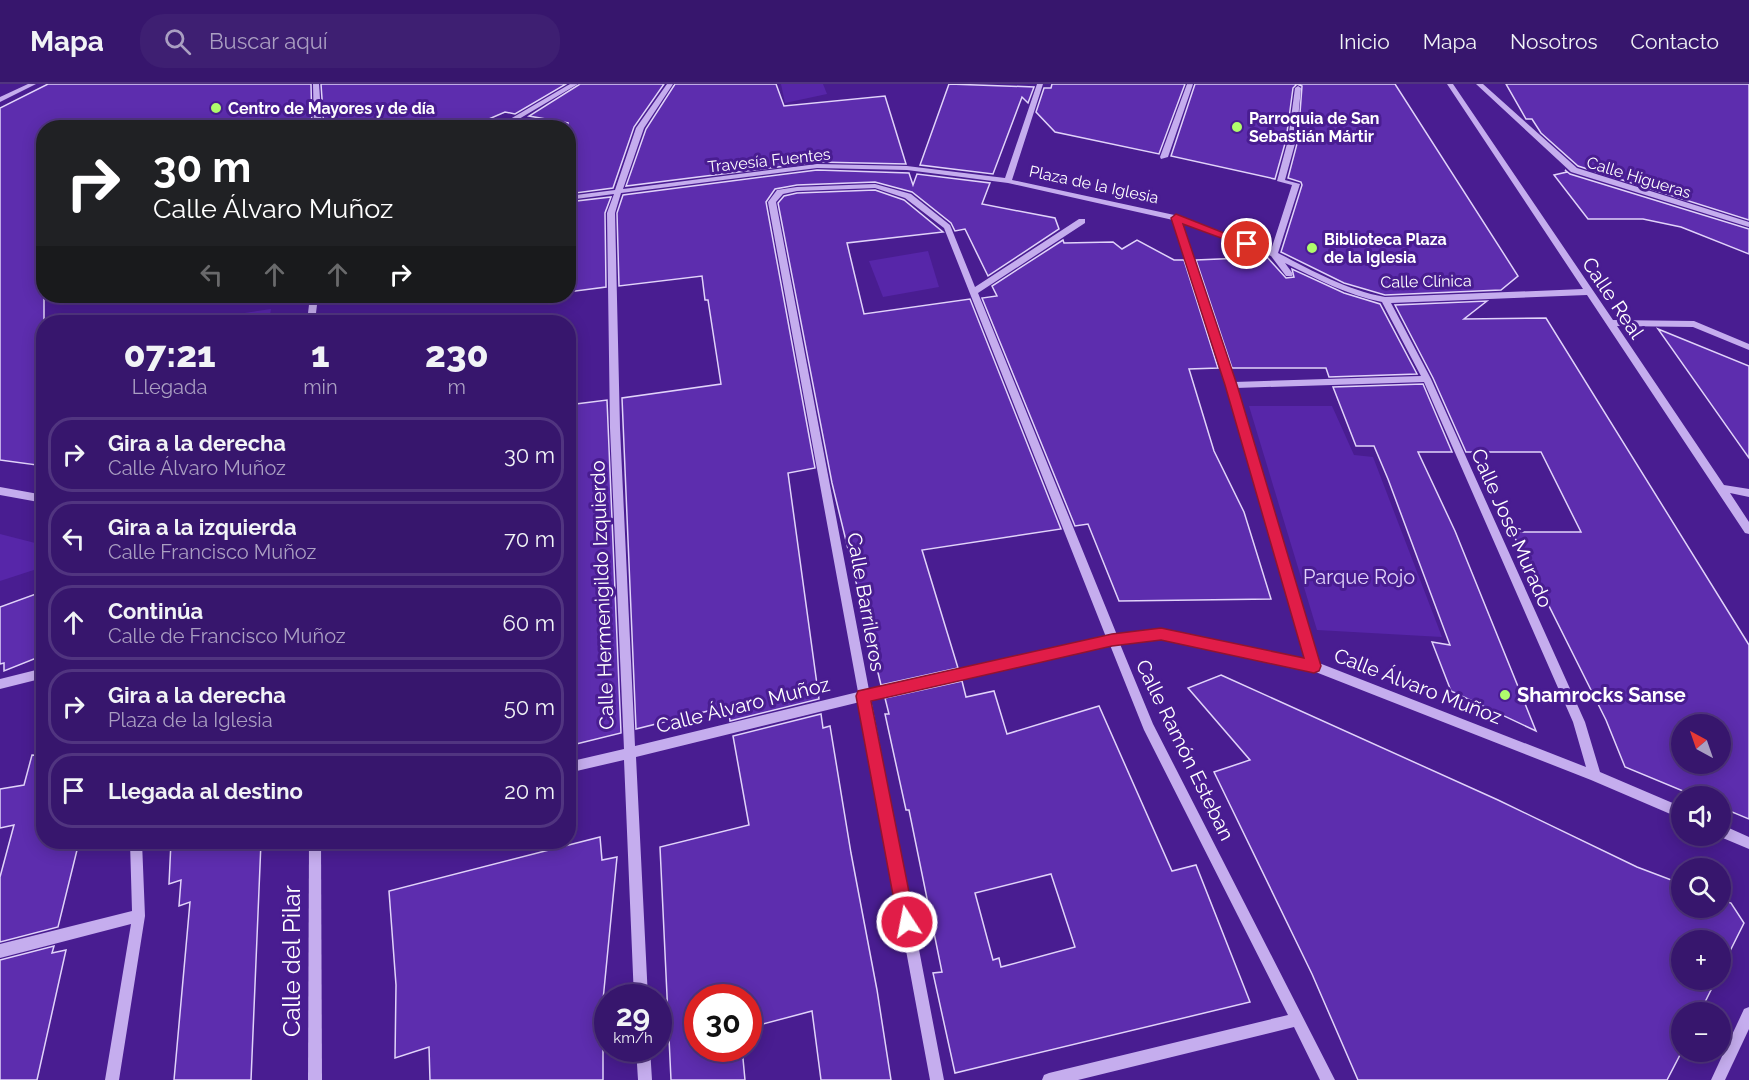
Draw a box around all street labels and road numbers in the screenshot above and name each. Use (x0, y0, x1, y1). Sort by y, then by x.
street label: Travesía Fuentes (707, 145, 832, 176)
street label: Calle Higueras (1584, 153, 1694, 202)
street label: Plaza de la Iglesia (1028, 162, 1160, 207)
street label: Calle Real (1577, 253, 1649, 344)
street label: Calle Clínica (1380, 271, 1472, 292)
street label: Calle José Murado (1466, 445, 1558, 611)
street label: Calle Hermenigildo Izquierdo (585, 460, 619, 730)
street label: Calle Barrileros (842, 531, 890, 673)
street label: Calle Álvaro Muñoz (1331, 643, 1505, 729)
street label: Calle Ramón Esteban (1131, 656, 1239, 844)
street label: Calle Álvaro Muñoz (654, 672, 832, 738)
street label: Calle del Pilar (277, 884, 306, 1037)

